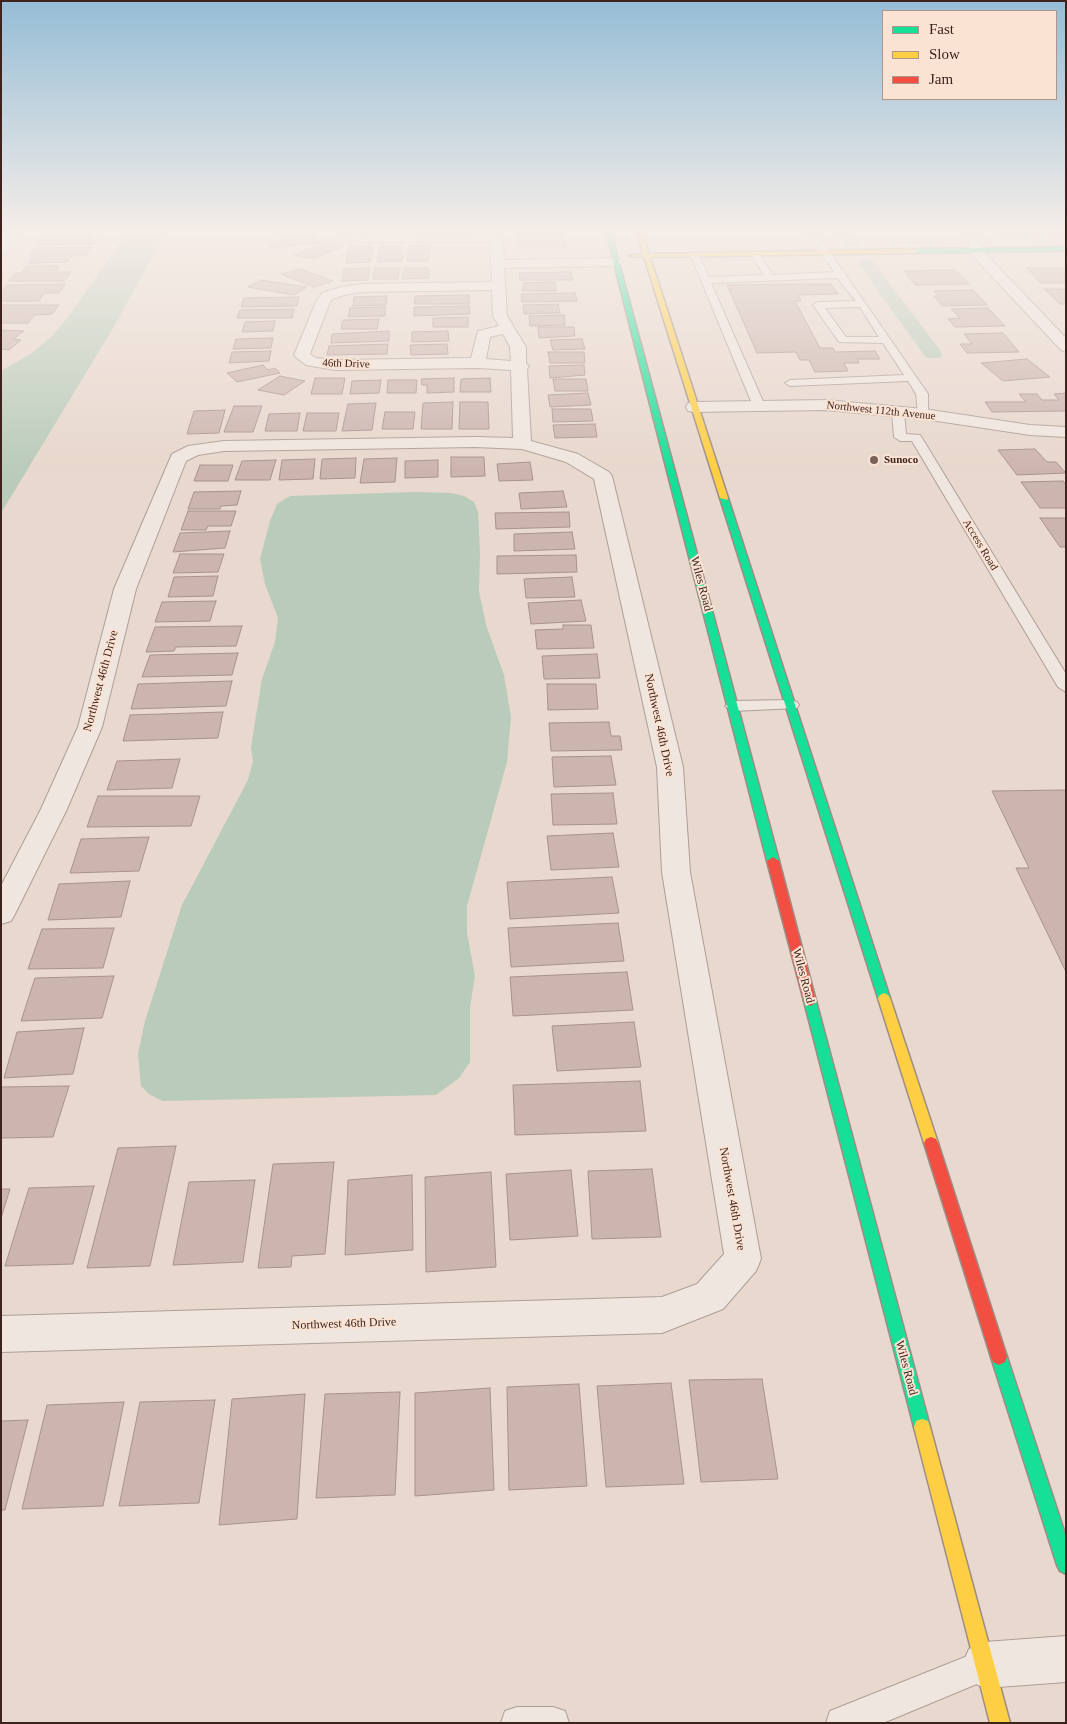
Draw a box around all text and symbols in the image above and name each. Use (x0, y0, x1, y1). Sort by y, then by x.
legend (882, 10, 1057, 100)
text: Fast (929, 21, 954, 37)
text: Slow (929, 46, 960, 62)
text: Jam (929, 71, 953, 87)
street label: 46th Drive (322, 357, 370, 371)
street label: Northwest 112th Avenue (826, 399, 936, 423)
place label: Sunoco (884, 453, 918, 467)
marker: Sunoco (868, 454, 880, 466)
street label: Access Road (960, 517, 1000, 573)
street label: Wiles Road (687, 555, 715, 613)
street label: Northwest 46th Drive (81, 629, 121, 733)
street label: Northwest 46th Drive (641, 672, 677, 778)
street label: Wiles Road (789, 947, 817, 1005)
street label: Northwest 46th Drive (716, 1146, 748, 1252)
street label: Northwest 46th Drive (291, 1315, 397, 1333)
street label: Wiles Road (892, 1339, 920, 1397)

